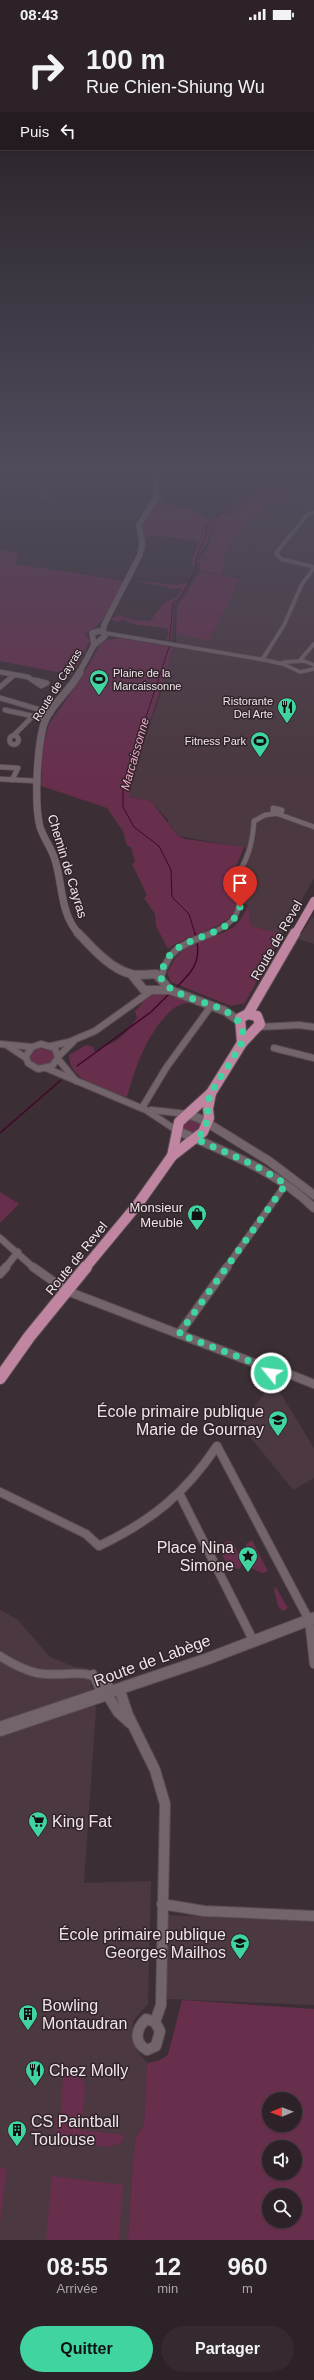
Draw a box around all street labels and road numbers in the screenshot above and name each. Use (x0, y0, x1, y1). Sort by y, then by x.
street label: Route de Cayras (30, 646, 84, 723)
street label: Chemin de Cayras (45, 812, 91, 920)
street label: Route de Revel (248, 898, 305, 983)
street label: Route de Revel (42, 1219, 110, 1298)
street label: Route de Labège (92, 1631, 213, 1689)

